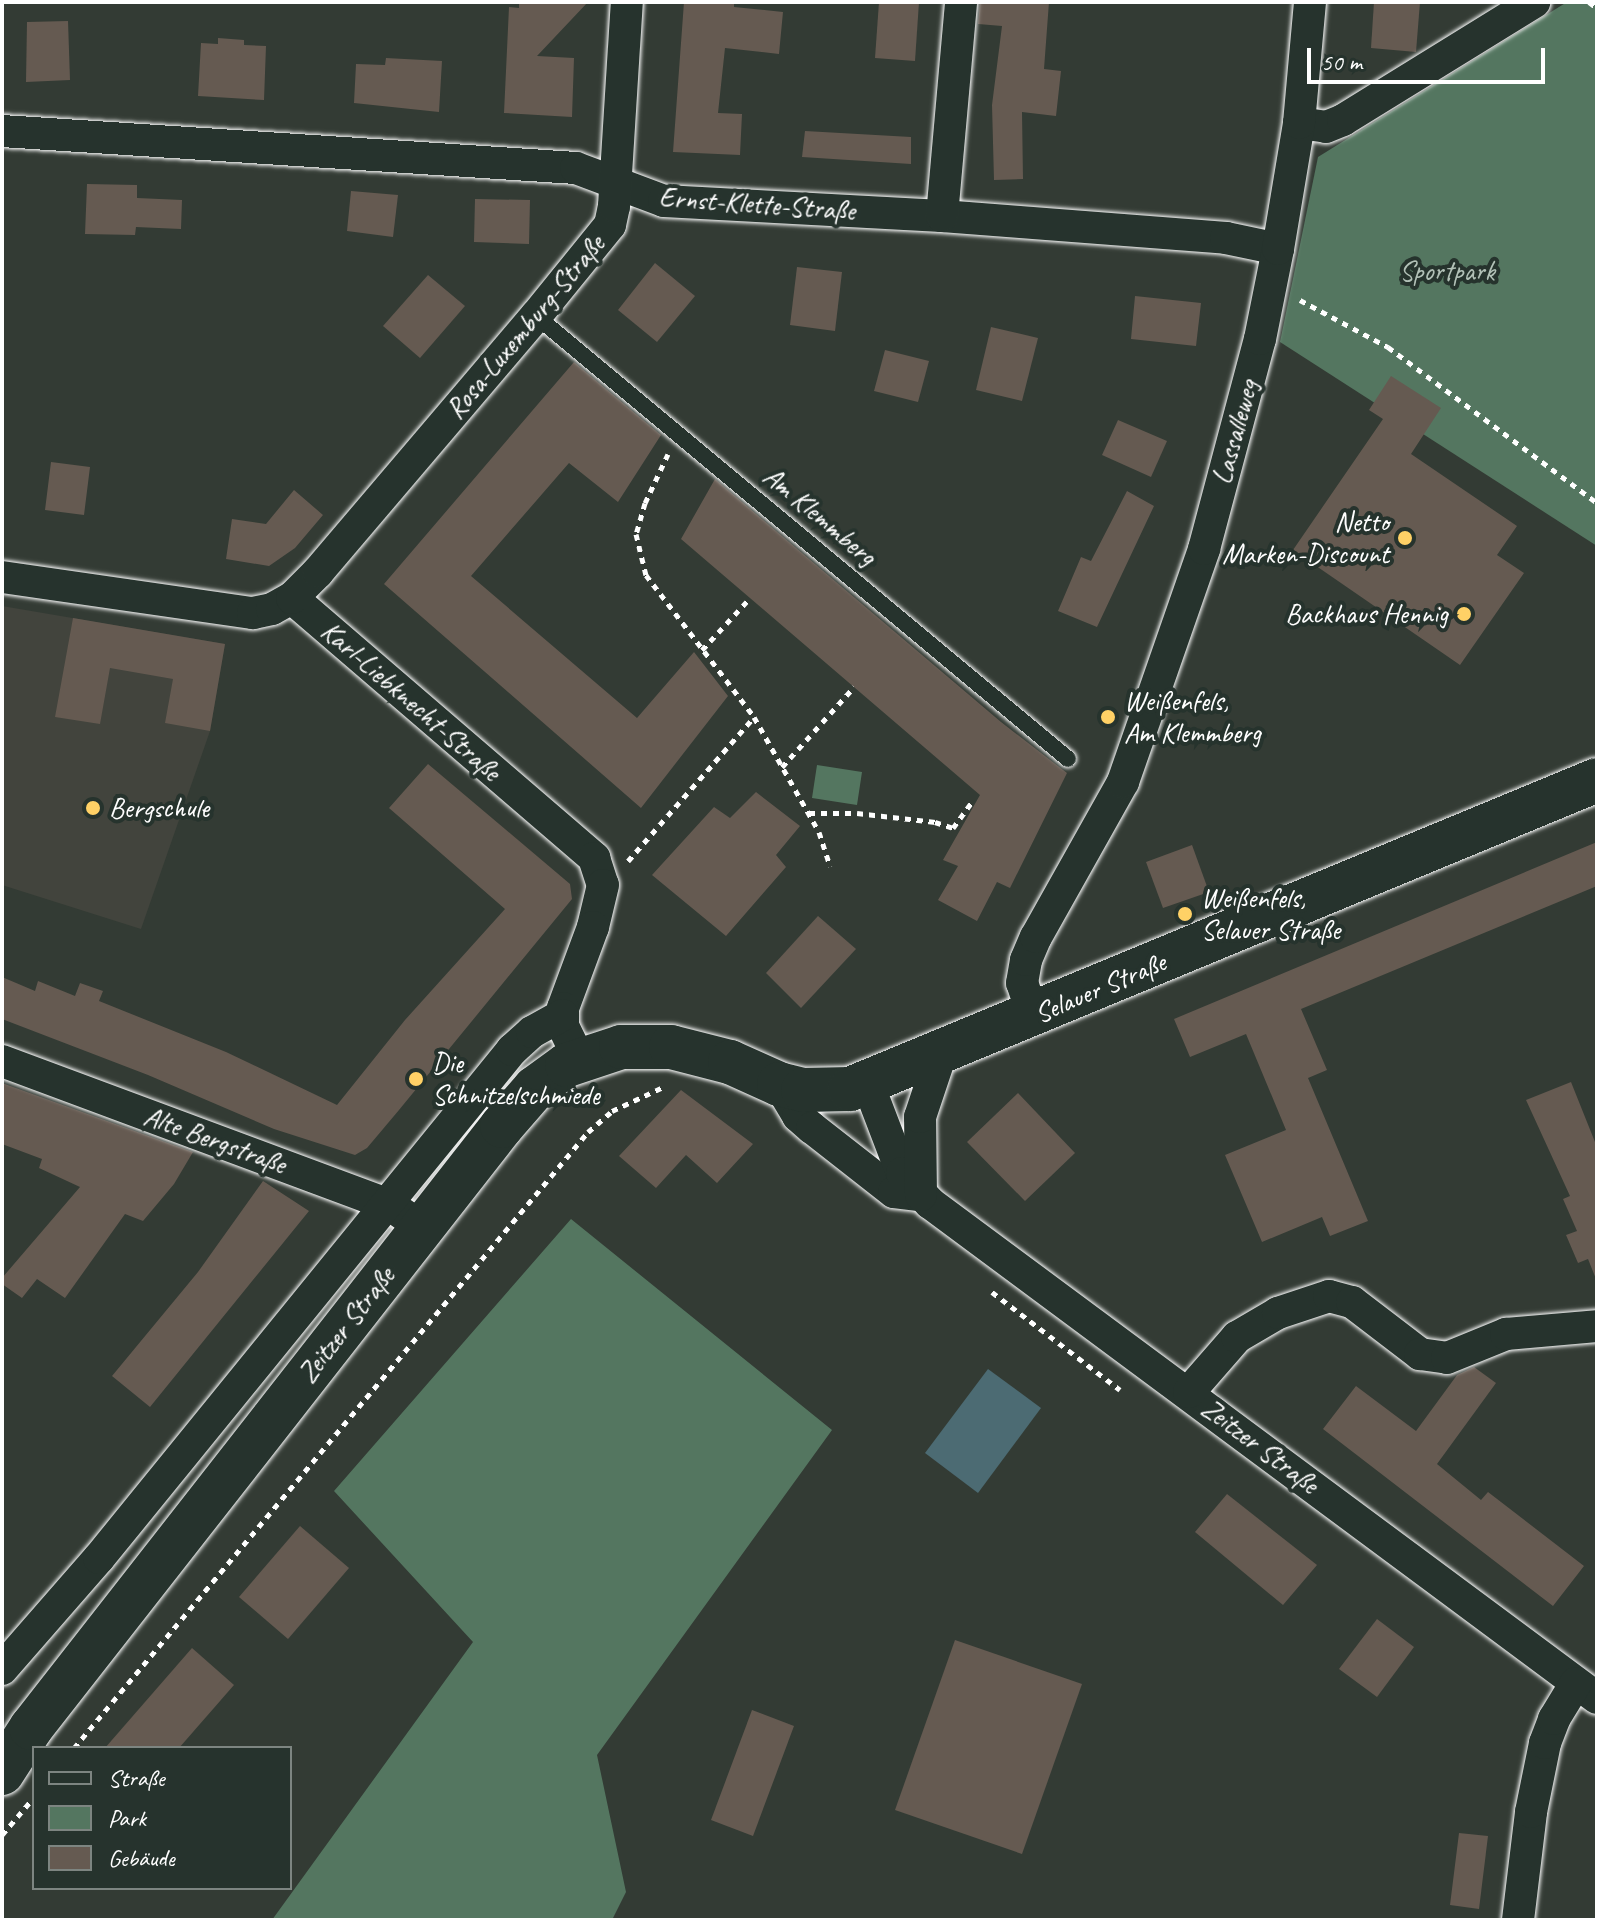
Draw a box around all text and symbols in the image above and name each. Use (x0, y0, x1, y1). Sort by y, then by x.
scale bar (1311, 32, 1549, 82)
text: 50 m (1321, 47, 1362, 77)
street label: Ernst-Klette-Straße (658, 180, 856, 228)
street label: Rosa-Luxemburg-Straße (438, 228, 612, 426)
park label: Sportpark (1399, 254, 1495, 288)
street label: Lassalleweg (1205, 376, 1265, 488)
street label: Am Klemmberg (756, 459, 884, 573)
place label: Netto Marken-Discount (1222, 505, 1389, 571)
marker: Netto Marken-Discount (1396, 529, 1414, 547)
place label: Backhaus Hennig (1285, 597, 1448, 631)
marker: Backhaus Hennig (1455, 605, 1473, 623)
street label: Karl-Liebknecht-Straße (314, 614, 508, 788)
place label: Weißenfels, Am Klemmberg (1124, 684, 1263, 750)
marker: Weißenfels, Am Klemmberg (1099, 708, 1117, 726)
place label: Bergschule (109, 791, 209, 825)
marker: Bergschule (84, 799, 102, 817)
place label: Weißenfels, Selauer Straße (1201, 881, 1342, 947)
marker: Weißenfels, Selauer Straße (1176, 905, 1194, 923)
street label: Selauer Straße (1029, 945, 1171, 1031)
place label: Die Schnitzelschmiede (432, 1046, 600, 1112)
marker: Die Schnitzelschmiede (407, 1070, 425, 1088)
street label: Alte Bergstraße (140, 1099, 290, 1181)
street label: Zeitzer Straße (290, 1260, 402, 1390)
street label: Zeitzer Straße (1195, 1391, 1325, 1501)
legend (32, 1746, 292, 1890)
text: Straße (108, 1763, 165, 1793)
text: Park (108, 1803, 146, 1833)
text: Gebäude (108, 1843, 175, 1873)

